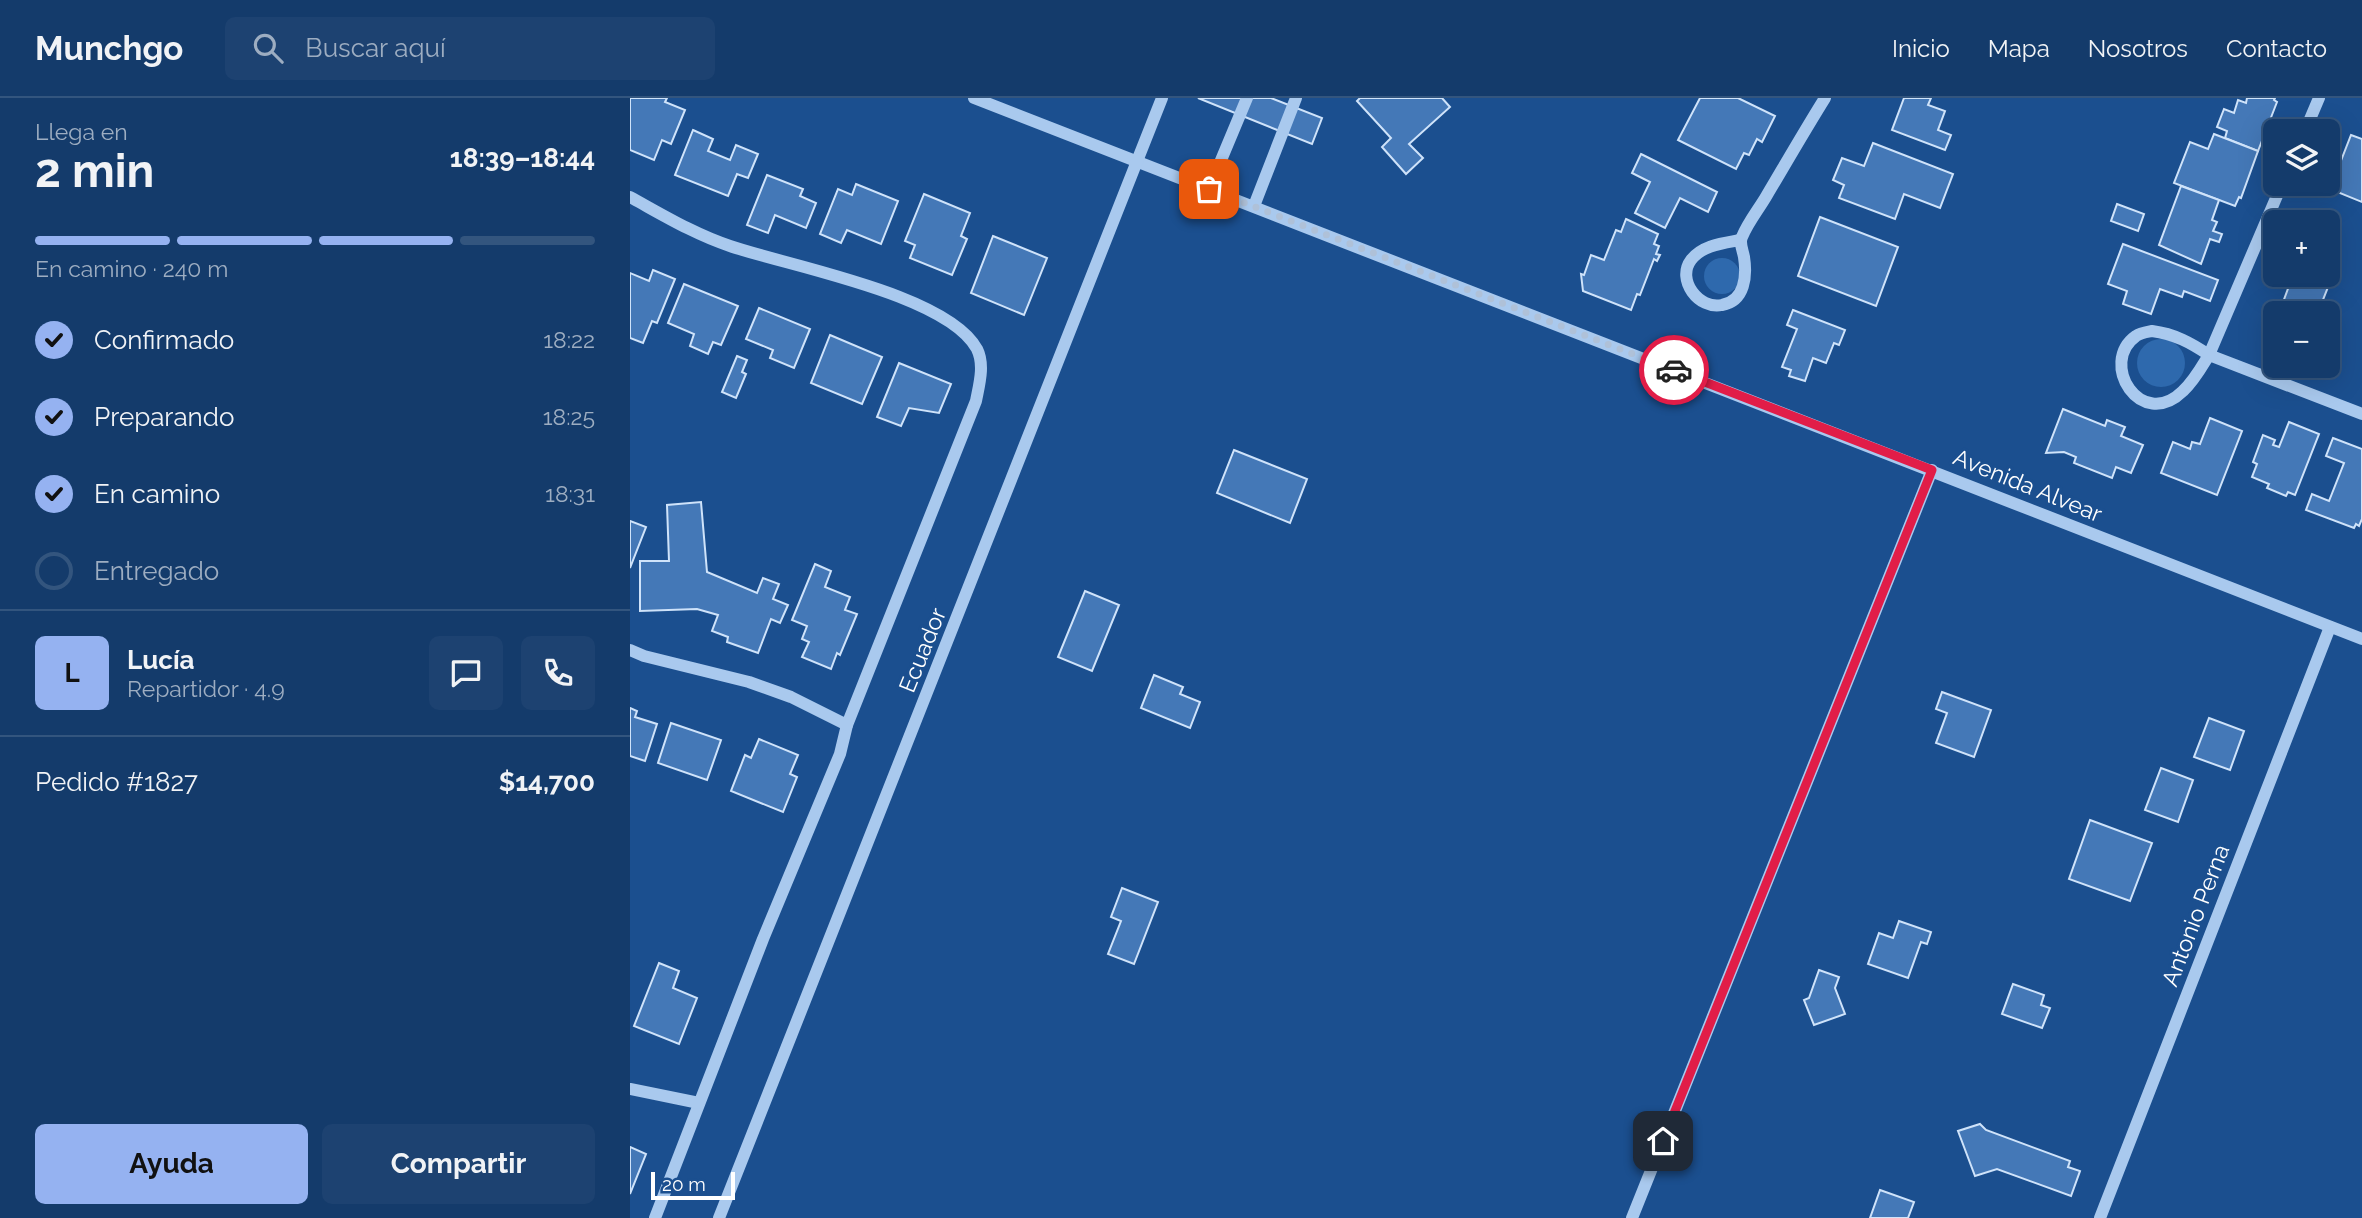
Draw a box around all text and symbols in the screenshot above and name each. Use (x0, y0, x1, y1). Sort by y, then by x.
search box (225, 17, 715, 80)
text: Munchgo (35, 29, 183, 68)
icon: search (249, 29, 287, 67)
text: Buscar aquí (305, 33, 446, 63)
text: Inicio (1892, 34, 1950, 63)
text: Mapa (1988, 34, 2050, 63)
text: Nosotros (2088, 34, 2188, 63)
text: Contacto (2226, 34, 2327, 63)
text: Llega en (35, 118, 128, 145)
map controls (2263, 119, 2340, 378)
button: layers (2263, 119, 2340, 196)
text: 18:39–18:44 (450, 143, 595, 173)
text: 2 min (35, 144, 154, 198)
pin (1179, 159, 1239, 219)
icon: bag (1190, 170, 1228, 208)
button: + (2263, 210, 2340, 287)
text: En camino · 240 m (35, 255, 228, 282)
button: − (2263, 301, 2340, 378)
icon: check (35, 321, 73, 359)
text: Confirmado (94, 325, 234, 355)
text: 18:22 (543, 326, 595, 353)
courier (1639, 335, 1709, 405)
icon: car (1655, 351, 1693, 389)
icon: check (35, 398, 73, 436)
text: Preparando (94, 402, 234, 432)
text: 18:25 (543, 403, 595, 430)
street label: Avenida Alvear (1950, 443, 2106, 527)
icon: check (35, 475, 73, 513)
text: En camino (94, 479, 220, 509)
text: 18:31 (545, 480, 595, 507)
text: Entregado (94, 556, 219, 586)
street label: Ecuador (893, 604, 951, 696)
button: chat (429, 636, 503, 710)
button: phone (521, 636, 595, 710)
text: Lucía (127, 645, 194, 675)
text: L (64, 658, 80, 688)
text: Repartidor · 4.9 (127, 675, 285, 702)
text: Pedido #1827 (35, 767, 198, 797)
text: $14,700 (499, 767, 595, 797)
street label: Antonio Perna (2156, 840, 2234, 990)
pin (1633, 1111, 1693, 1171)
icon: home (1644, 1122, 1682, 1160)
button: Ayuda (35, 1124, 308, 1204)
button: Compartir (322, 1124, 595, 1204)
scale bar (651, 1169, 735, 1201)
text: 20 m (662, 1173, 706, 1195)

